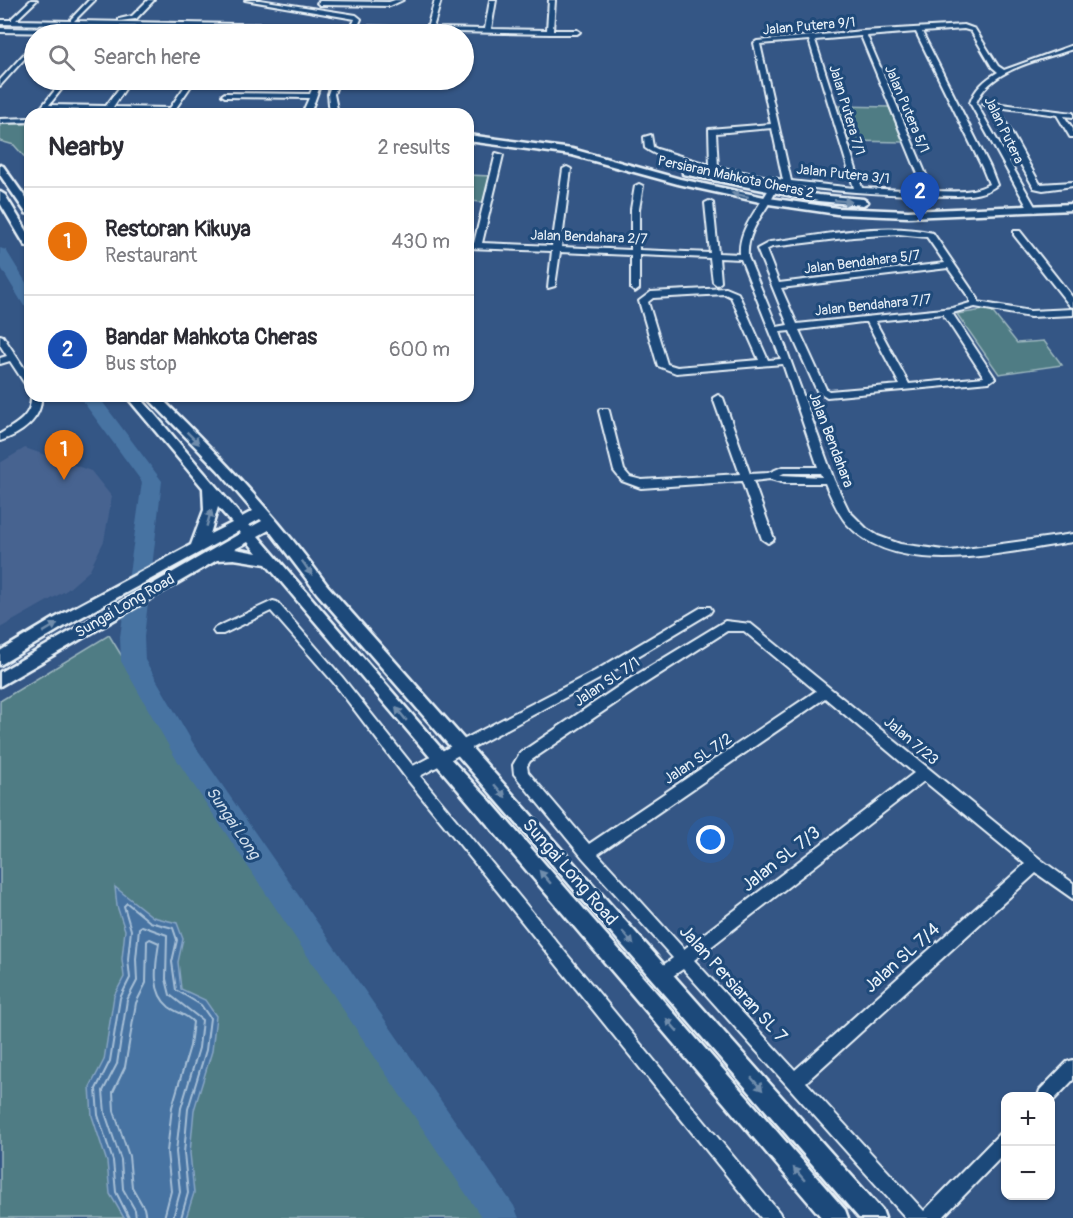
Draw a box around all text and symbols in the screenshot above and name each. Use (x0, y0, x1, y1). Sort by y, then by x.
street label: Jalan Putera 9/1 (762, 13, 856, 39)
search box (24, 24, 474, 90)
icon: search (45, 41, 78, 74)
text: Search here (93, 43, 200, 71)
street label: Jalan Putera 7/1 (825, 63, 869, 157)
street label: Jalan Putera 5/1 (881, 63, 933, 155)
street label: Jalan Putera (980, 94, 1028, 166)
text: Nearby (48, 131, 124, 163)
text: 2 results (378, 135, 450, 160)
street label: Persiaran Mahkota Cheras 2 (656, 152, 816, 202)
street label: Jalan Putera 3/1 (795, 161, 891, 187)
pin: 2 (900, 172, 940, 222)
one-way arrow (731, 189, 749, 199)
one-way arrow (833, 196, 852, 206)
text: Restoran Kikuya (105, 215, 251, 243)
street label: Jalan Bendahara 2/7 (530, 226, 649, 248)
text: 1 (64, 229, 71, 254)
text: 430 m (391, 229, 450, 254)
text: Restaurant (105, 243, 197, 268)
street label: Jalan Bendahara 5/7 (803, 246, 922, 278)
street label: Jalan Bendahara 7/7 (814, 290, 933, 320)
text: Bandar Mahkota Cheras (105, 323, 317, 351)
text: 2 (62, 337, 73, 362)
text: 600 m (389, 337, 450, 362)
text: Bus stop (105, 351, 177, 376)
street label: Jalan Bendahara (804, 390, 858, 490)
pin: 1 (44, 430, 84, 480)
one-way arrow (185, 430, 199, 444)
one-way arrow (205, 509, 214, 527)
one-way arrow (301, 560, 313, 576)
street label: Sungai Long Road (72, 570, 178, 642)
one-way arrow (42, 623, 59, 633)
street label: Jalan SL 7/1 (570, 653, 644, 711)
one-way arrow (395, 706, 408, 722)
street label: Jalan 7/23 (880, 713, 942, 769)
street label: Jalan SL 7/2 (660, 729, 736, 789)
water label: Sungai Long (202, 783, 266, 865)
one-way arrow (493, 783, 506, 799)
street label: Sungai Long Road (517, 814, 623, 930)
street label: Jalan SL 7/3 (737, 821, 825, 897)
your location (696, 825, 725, 854)
one-way arrow (539, 870, 552, 885)
street label: Jalan SL 7/4 (859, 918, 945, 998)
street label: Jalan Persiaran SL 7 (674, 920, 792, 1048)
one-way arrow (621, 930, 634, 945)
one-way arrow (666, 1018, 679, 1033)
one-way arrow (750, 1077, 764, 1092)
map controls (1001, 1092, 1055, 1200)
button: + (1001, 1092, 1055, 1146)
button: − (1001, 1146, 1055, 1200)
one-way arrow (792, 1166, 805, 1182)

